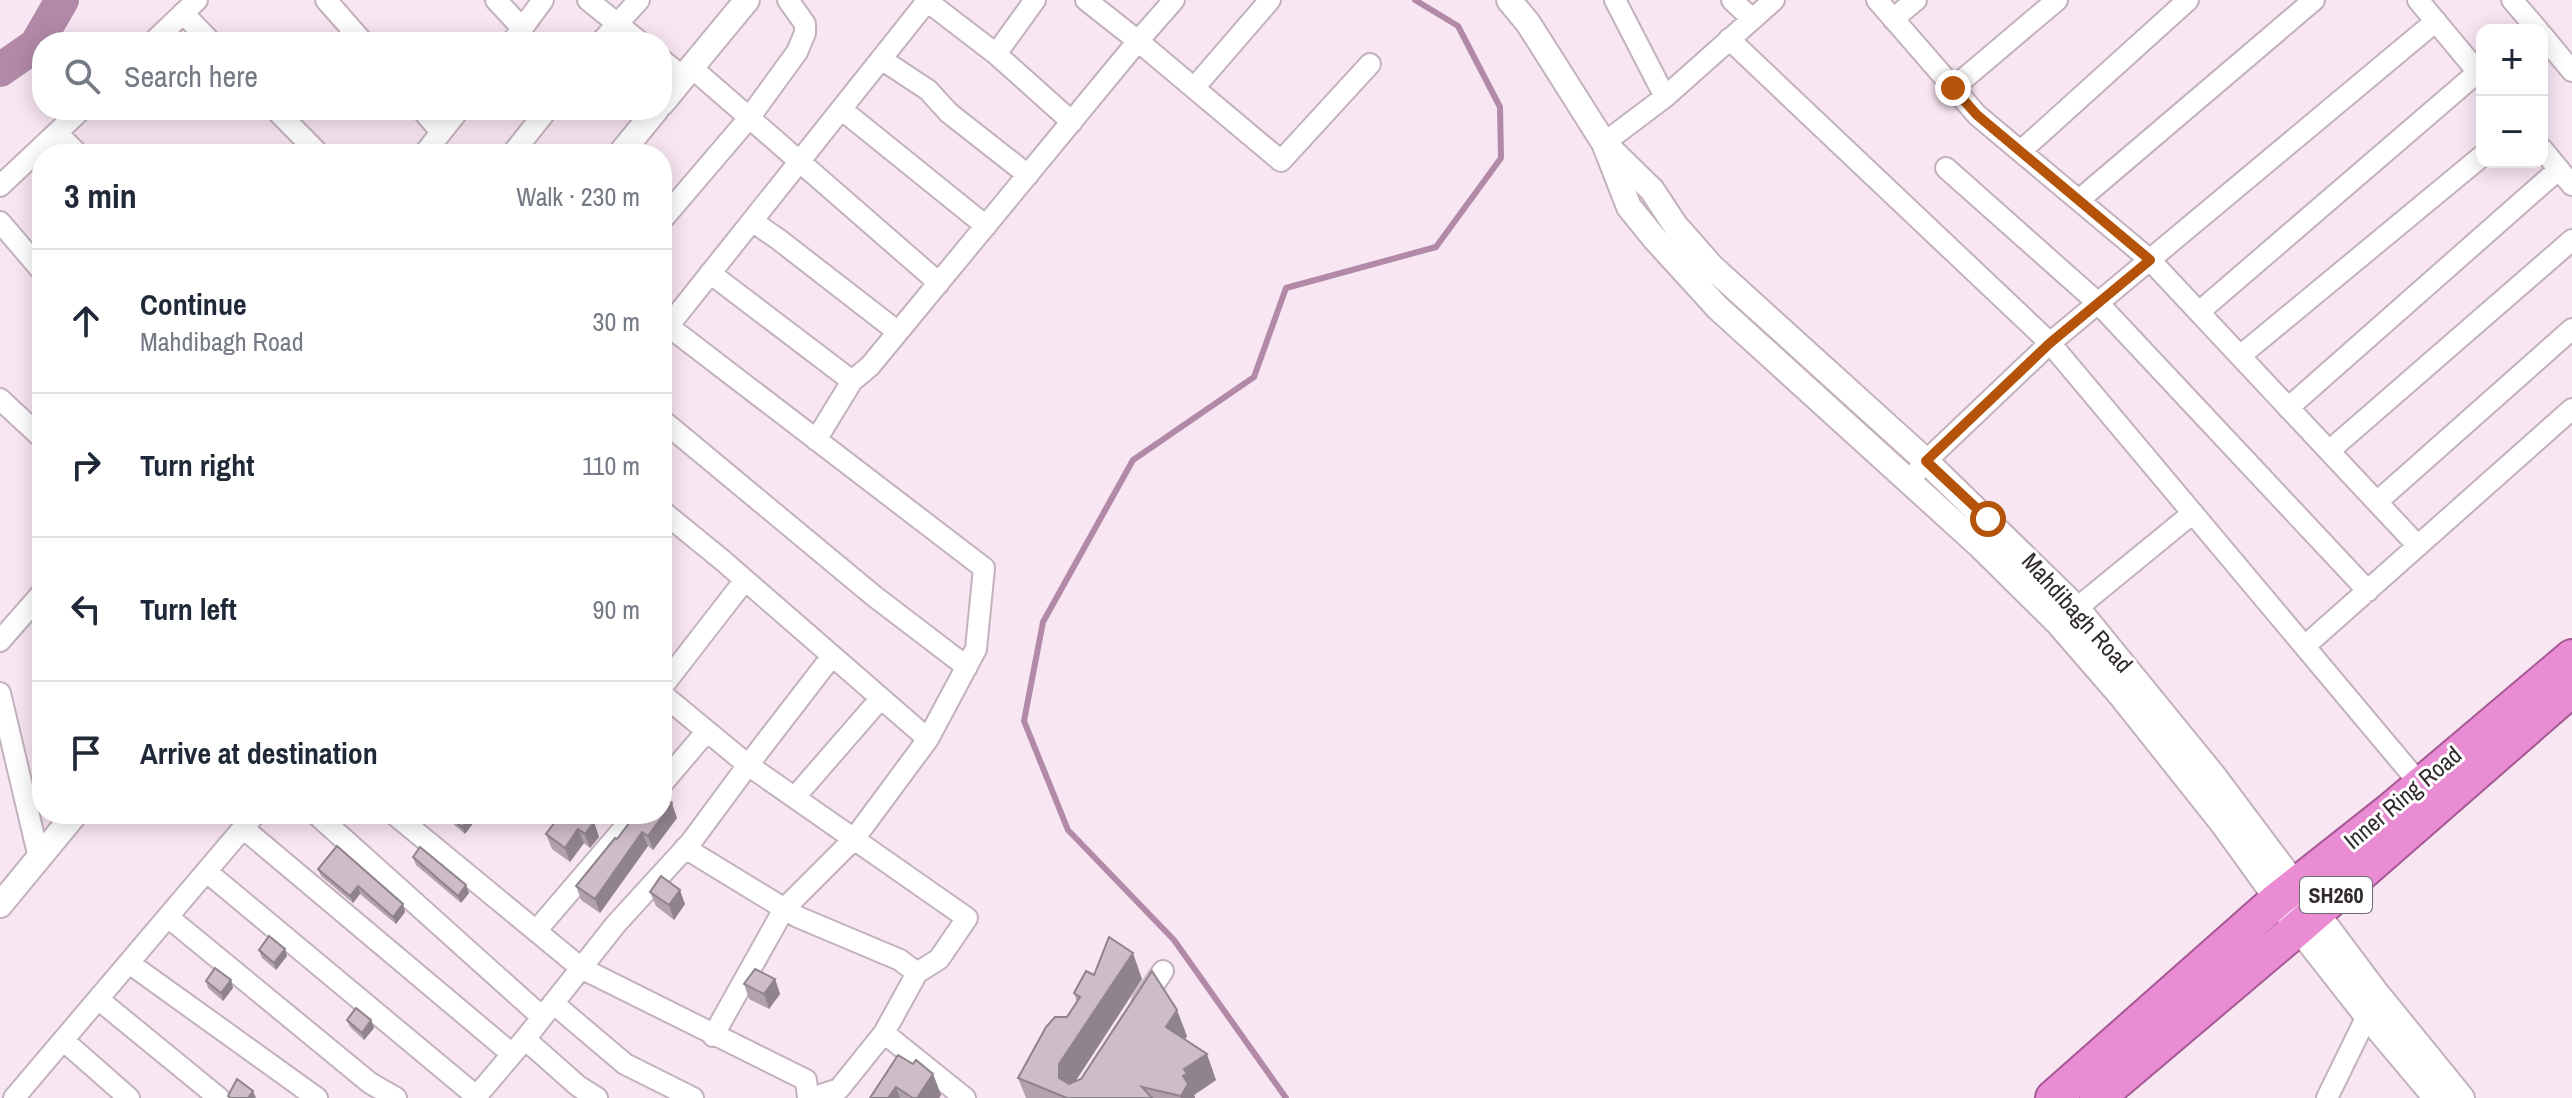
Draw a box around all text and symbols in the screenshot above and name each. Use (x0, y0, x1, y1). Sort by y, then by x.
map controls (2476, 24, 2548, 168)
button: + (2476, 24, 2548, 96)
search box (32, 32, 672, 120)
icon: search (60, 54, 104, 98)
text: Search here (124, 56, 258, 96)
route end (1935, 70, 1971, 106)
button: − (2476, 96, 2548, 168)
text: 3 min (64, 173, 137, 219)
text: Walk · 230 m (516, 179, 640, 214)
text: Continue (140, 284, 247, 324)
icon: ahead (64, 299, 108, 343)
text: 30 m (593, 304, 640, 339)
text: Mahdibagh Road (140, 324, 304, 359)
icon: right (64, 443, 108, 487)
text: Turn right (140, 445, 254, 485)
text: 110 m (582, 448, 640, 483)
route start (1970, 501, 2006, 537)
street label: Mahdibagh Road (2015, 546, 2140, 679)
icon: left (64, 587, 108, 631)
text: Turn left (140, 589, 237, 629)
text: 90 m (593, 592, 640, 627)
icon: arrive (64, 731, 108, 775)
text: Arrive at destination (140, 733, 378, 773)
street label: Inner Ring Road (2337, 739, 2468, 856)
road number: SH260 (2300, 877, 2372, 913)

